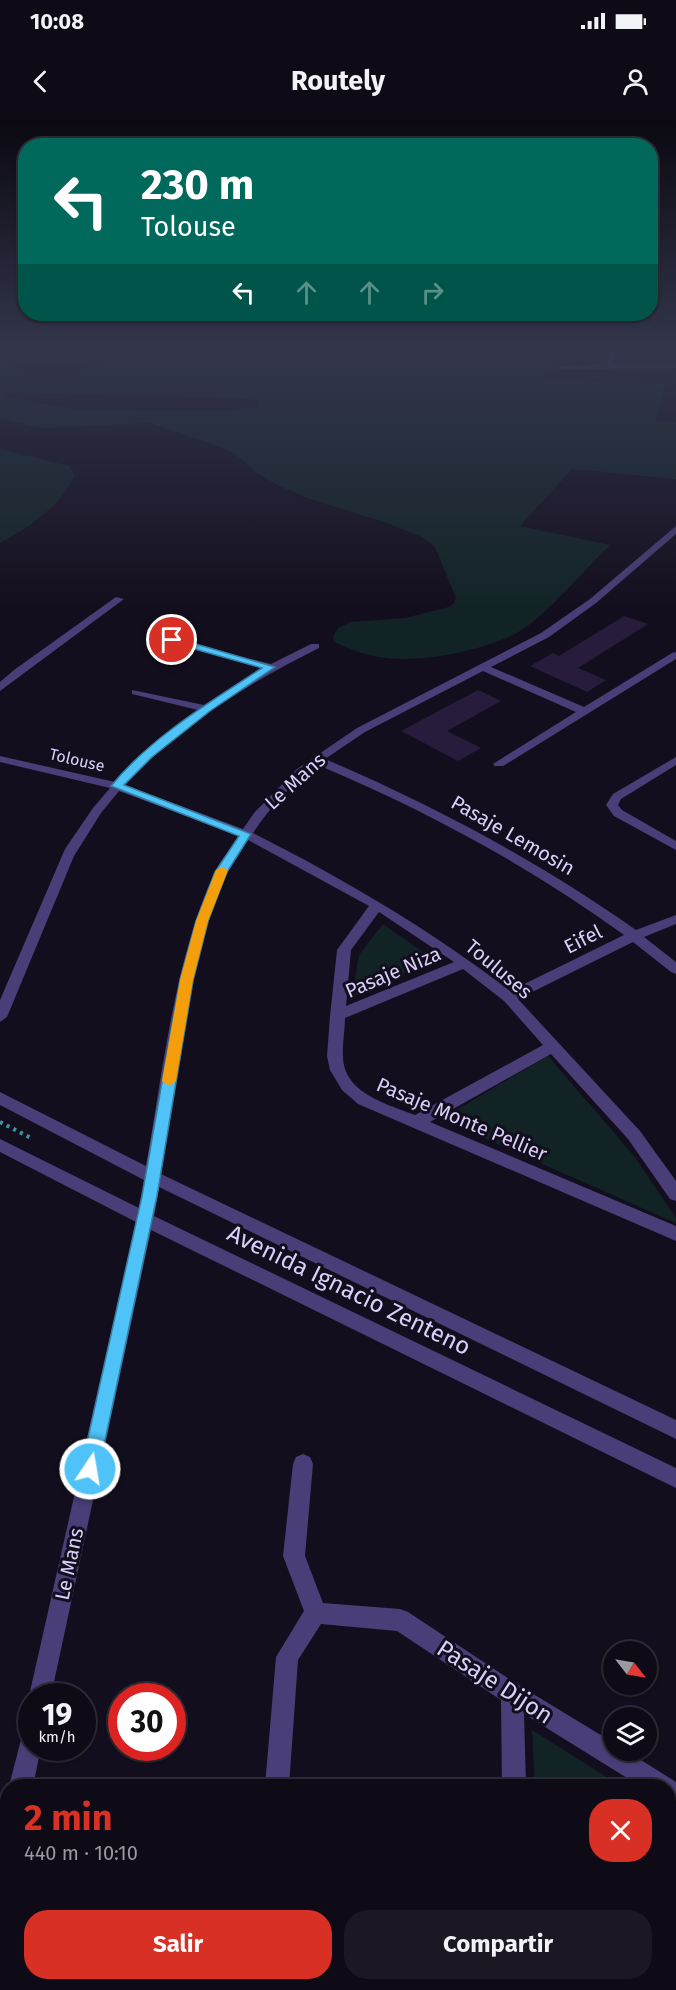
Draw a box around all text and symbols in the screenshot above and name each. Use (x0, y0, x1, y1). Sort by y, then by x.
text: 10:08 (30, 8, 84, 35)
icon: back (24, 65, 57, 98)
text: Routely (291, 65, 385, 97)
icon: person (619, 65, 652, 98)
text: 230 m (141, 160, 254, 210)
icon: left (42, 162, 120, 240)
text: Tolouse (141, 211, 236, 243)
icon: left (227, 276, 260, 309)
icon: ahead (290, 276, 323, 309)
icon: ahead (353, 276, 386, 309)
icon: right (416, 276, 449, 309)
pin (146, 614, 197, 665)
icon: arrive (155, 623, 188, 656)
street label: Tolouse (47, 744, 107, 776)
street label: Le Mans (260, 748, 330, 814)
street label: Pasaje Lemosin (447, 790, 579, 880)
street label: Eifel (560, 919, 606, 959)
street label: Touluses (461, 934, 537, 1004)
street label: Pasaje Niza (342, 941, 444, 1003)
street label: Pasaje Monte Pellier (373, 1072, 551, 1166)
street label: Avenida Ignacio Zenteno (223, 1219, 475, 1361)
position arrow (58, 1437, 122, 1501)
street label: Le Mans (50, 1526, 88, 1602)
street label: Pasaje Dijon (432, 1634, 558, 1730)
north arrow (603, 1641, 657, 1695)
map controls (603, 1641, 657, 1761)
speed limit sign: 30 (108, 1683, 186, 1761)
text: 19 (42, 1697, 72, 1733)
button: layers (603, 1707, 657, 1761)
text: km/h (38, 1728, 76, 1746)
text: 2 min (24, 1796, 113, 1840)
button: close (589, 1799, 652, 1862)
text: 440 m · 10:10 (24, 1841, 138, 1865)
button: Salir (24, 1910, 332, 1979)
button: Compartir (344, 1910, 652, 1979)

